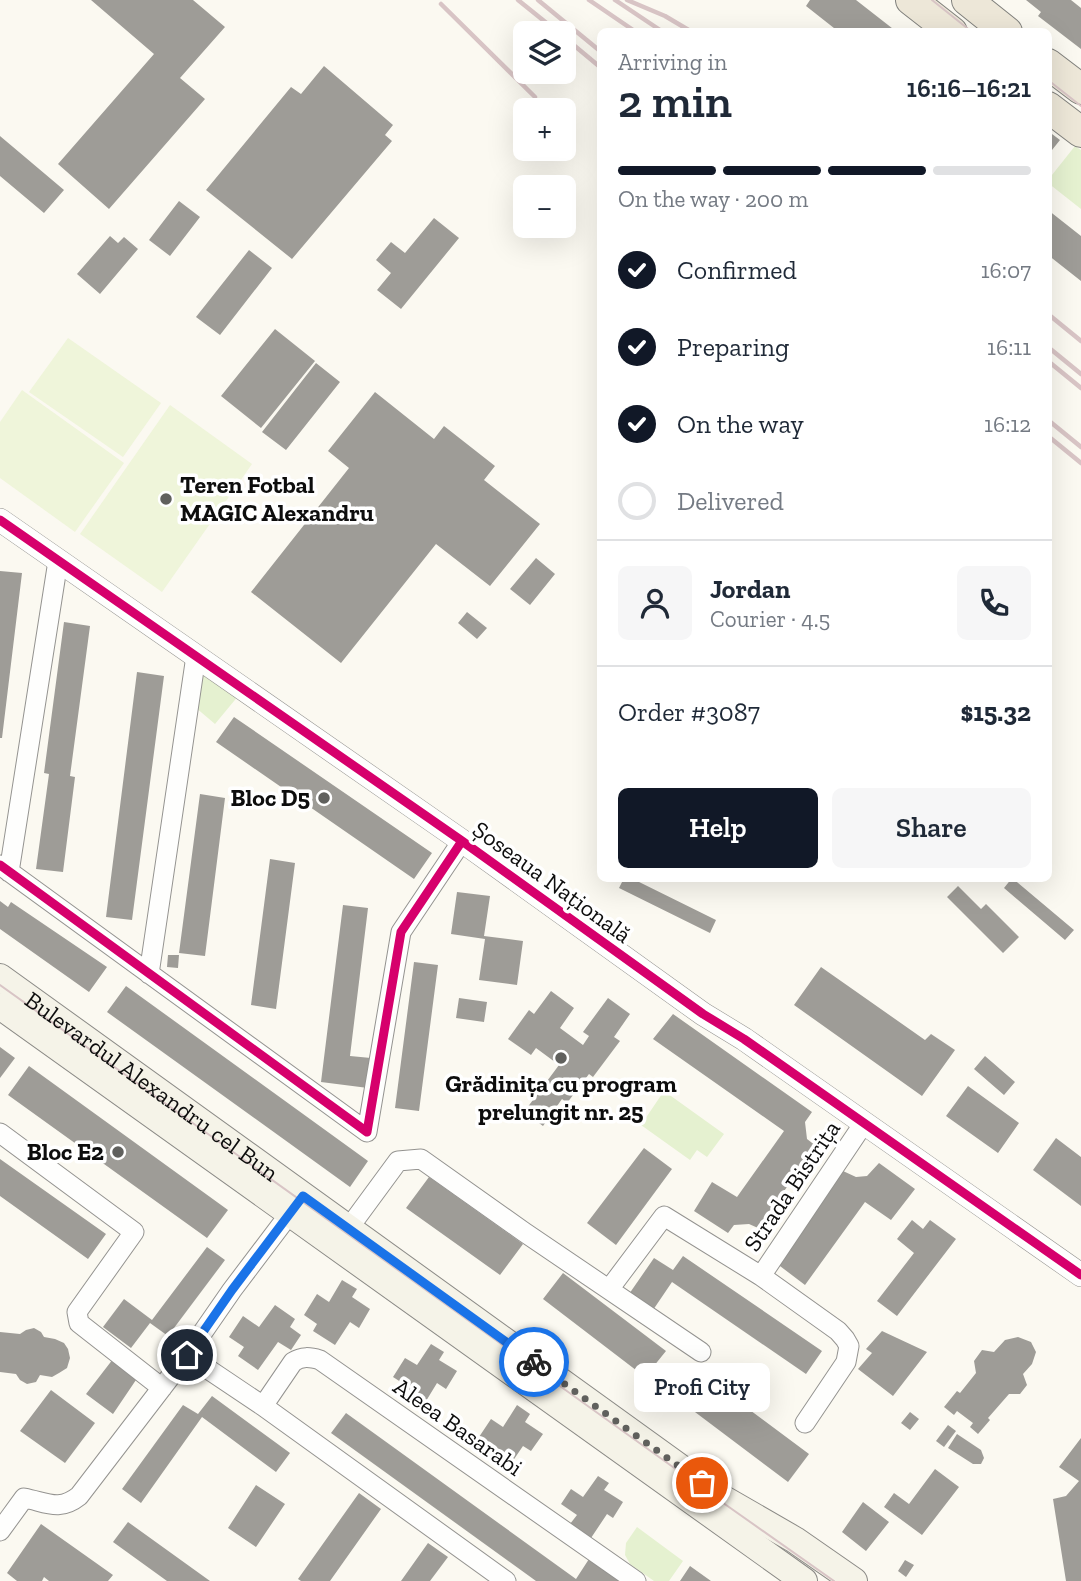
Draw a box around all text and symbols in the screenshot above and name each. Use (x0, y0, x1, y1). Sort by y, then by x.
map controls (513, 21, 576, 238)
button: layers (513, 21, 576, 84)
text: Arriving in (618, 48, 727, 76)
text: 16:16–16:21 (907, 72, 1031, 104)
text: 2 min (618, 74, 732, 129)
button: + (513, 98, 576, 161)
button: − (513, 175, 576, 238)
text: On the way · 200 m (618, 185, 808, 213)
icon: check (618, 251, 656, 289)
text: Confirmed (677, 254, 797, 286)
text: 16:07 (981, 256, 1031, 284)
icon: check (618, 328, 656, 366)
text: Preparing (677, 331, 789, 363)
text: 16:11 (987, 333, 1031, 361)
icon: check (618, 405, 656, 443)
text: On the way (677, 408, 804, 440)
text: 16:12 (984, 410, 1031, 438)
place label: Teren Fotbal MAGIC Alexandru (180, 470, 374, 527)
text: Delivered (677, 485, 784, 517)
marker: Teren Fotbal MAGIC Alexandru (158, 491, 174, 507)
button: person (618, 566, 692, 640)
button: phone (957, 566, 1031, 640)
text: Jordan (710, 573, 790, 605)
text: Courier · 4.5 (710, 605, 830, 633)
text: Order #3087 (618, 696, 760, 728)
text: $15.32 (960, 696, 1031, 728)
place label: Bloc D5 (231, 783, 310, 812)
button: Help (618, 788, 818, 868)
button: Share (832, 788, 1031, 868)
marker: Bloc D5 (316, 790, 332, 806)
street label: Șoseaua Națională (467, 814, 638, 949)
street label: Bulevardul Alexandru cel Bun (19, 985, 285, 1187)
marker: Grădinița cu program prelungit nr. 25 (553, 1050, 569, 1066)
place label: Grădinița cu program prelungit nr. 25 (445, 1069, 677, 1126)
street label: Strada Bistrița (737, 1114, 846, 1257)
place label: Bloc E2 (27, 1137, 104, 1166)
marker: Bloc E2 (110, 1144, 126, 1160)
pin (157, 1325, 217, 1385)
courier (499, 1327, 569, 1397)
icon: home (168, 1336, 206, 1374)
icon: bike (515, 1343, 553, 1381)
callout: Profi City (634, 1364, 770, 1413)
street label: Aleea Basarabi (388, 1371, 529, 1482)
text: Profi City (654, 1373, 750, 1401)
pin (672, 1453, 732, 1513)
icon: bag (683, 1464, 721, 1502)

